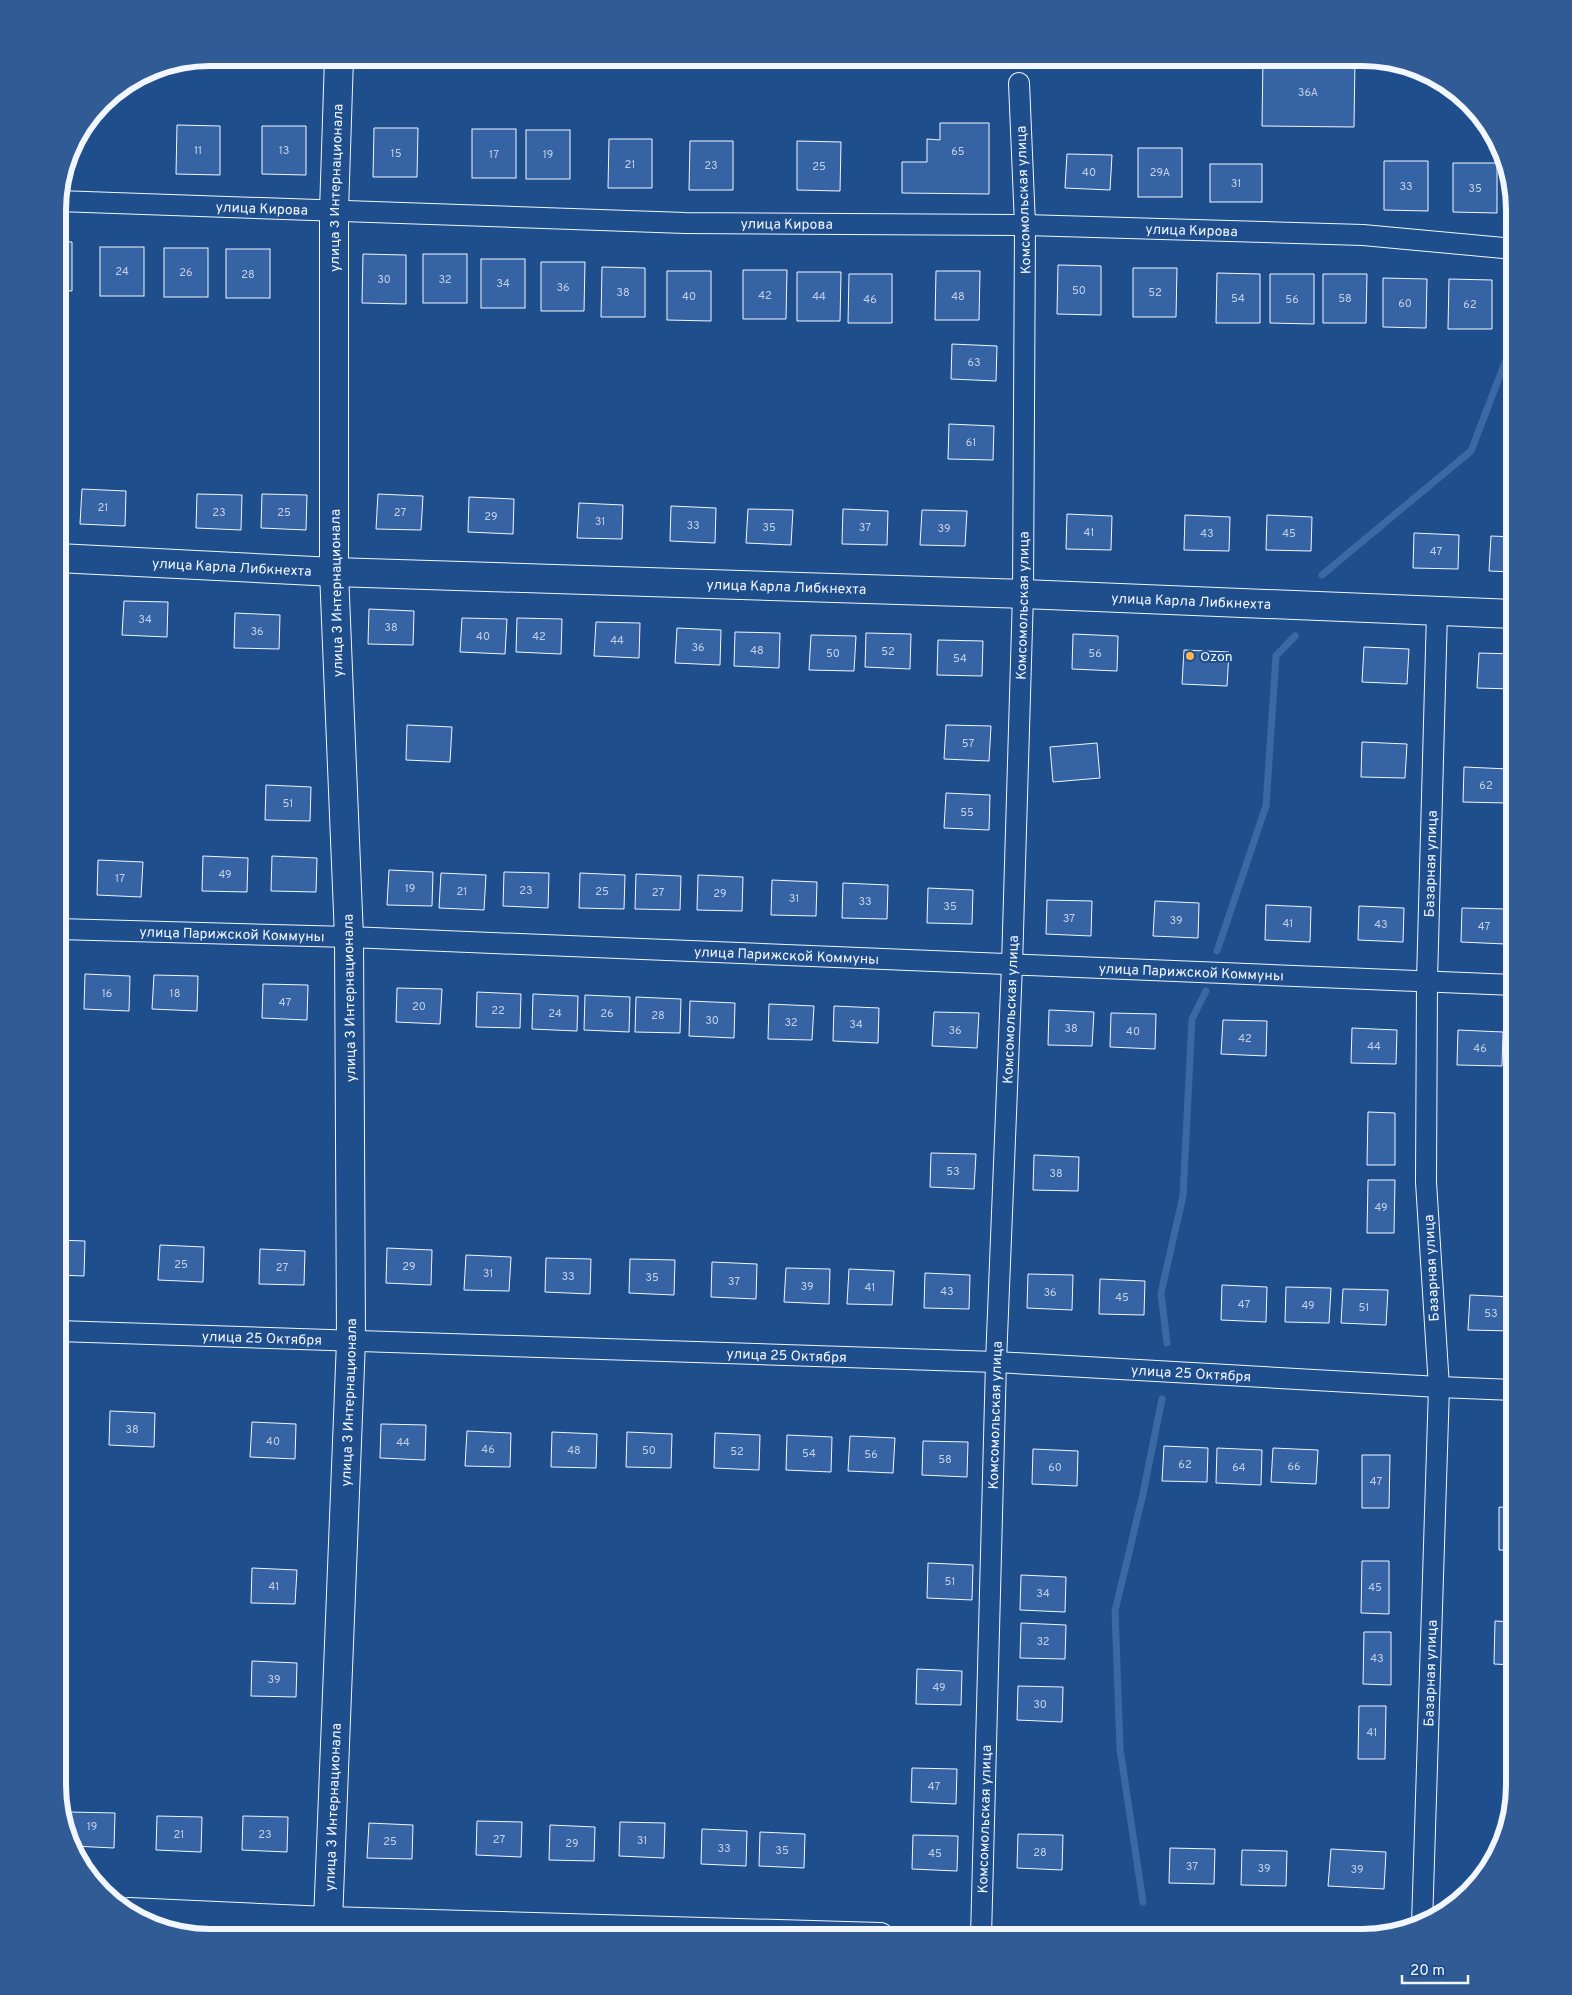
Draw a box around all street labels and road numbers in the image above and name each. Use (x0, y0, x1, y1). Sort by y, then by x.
street label: улица 3 Интернационала (327, 103, 348, 272)
street label: Комсомольская улица (1013, 125, 1036, 274)
street label: улица Кирова (215, 200, 308, 220)
street label: улица Кирова (740, 216, 833, 234)
street label: улица Кирова (1145, 222, 1238, 241)
street label: улица 3 Интернационала (328, 509, 347, 677)
street label: Комсомольская улица (1013, 531, 1033, 680)
street label: улица Карла Либкнехта (151, 556, 312, 581)
street label: улица Карла Либкнехта (706, 577, 867, 599)
street label: улица Карла Либкнехта (1111, 591, 1271, 614)
street label: Базарная улица (1422, 810, 1442, 918)
street label: улица 3 Интернационала (341, 914, 360, 1082)
street label: улица Парижской Коммуны (139, 924, 325, 946)
street label: Комсомольская улица (1000, 935, 1023, 1084)
street label: улица Парижской Коммуны (694, 944, 879, 969)
street label: улица Парижской Коммуны (1098, 961, 1284, 986)
street label: Базарная улица (1421, 1214, 1444, 1322)
street label: улица 3 Интернационала (338, 1318, 361, 1487)
street label: улица 25 Октября (201, 1329, 322, 1350)
street label: Комсомольская улица (986, 1341, 1007, 1490)
street label: улица 25 Октября (726, 1346, 847, 1367)
street label: улица 25 Октября (1131, 1363, 1252, 1386)
street label: Базарная улица (1421, 1619, 1442, 1727)
street label: улица 3 Интернационала (322, 1723, 346, 1892)
street label: Комсомольская улица (975, 1745, 996, 1894)

